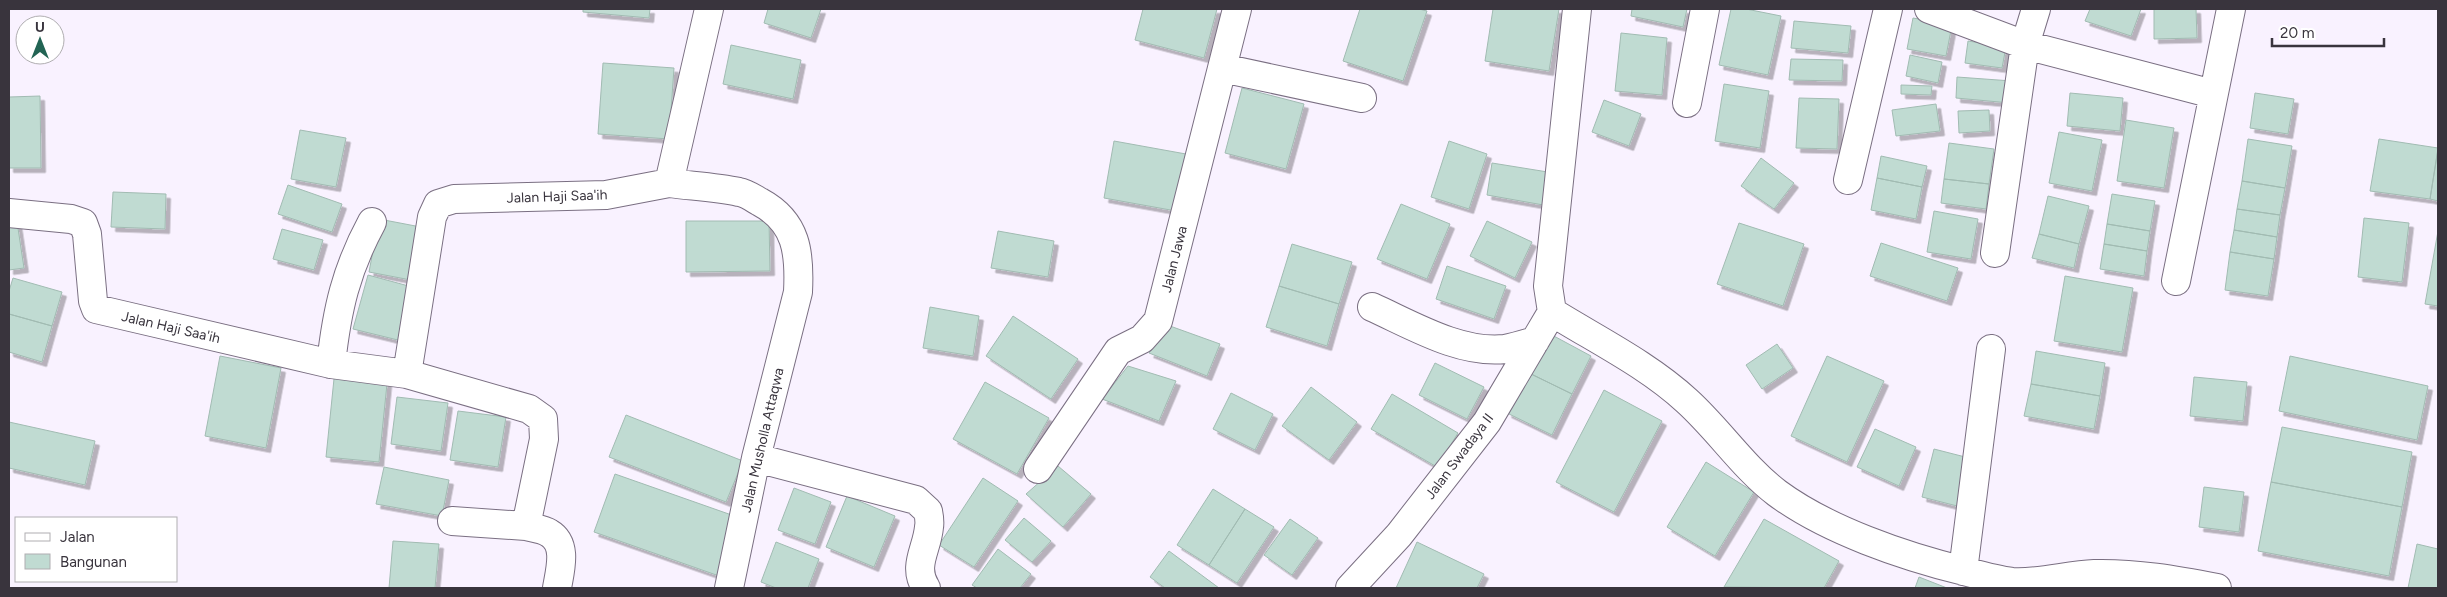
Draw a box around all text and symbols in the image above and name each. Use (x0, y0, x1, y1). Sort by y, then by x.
north arrow (15, 15, 65, 65)
scale bar (2272, 15, 2384, 47)
text: U (35, 19, 45, 36)
text: 20 m (2280, 24, 2314, 42)
street label: Jalan Haji Saa'ih (506, 186, 608, 207)
street label: Jalan Jawa (1158, 224, 1191, 294)
street label: Jalan Haji Saa'ih (120, 308, 222, 347)
street label: Jalan Musholla Attaqwa (738, 366, 787, 514)
street label: Jalan Swadaya II (1422, 410, 1497, 503)
legend (15, 517, 178, 582)
text: Jalan (60, 528, 95, 546)
text: Bangunan (60, 553, 127, 571)

